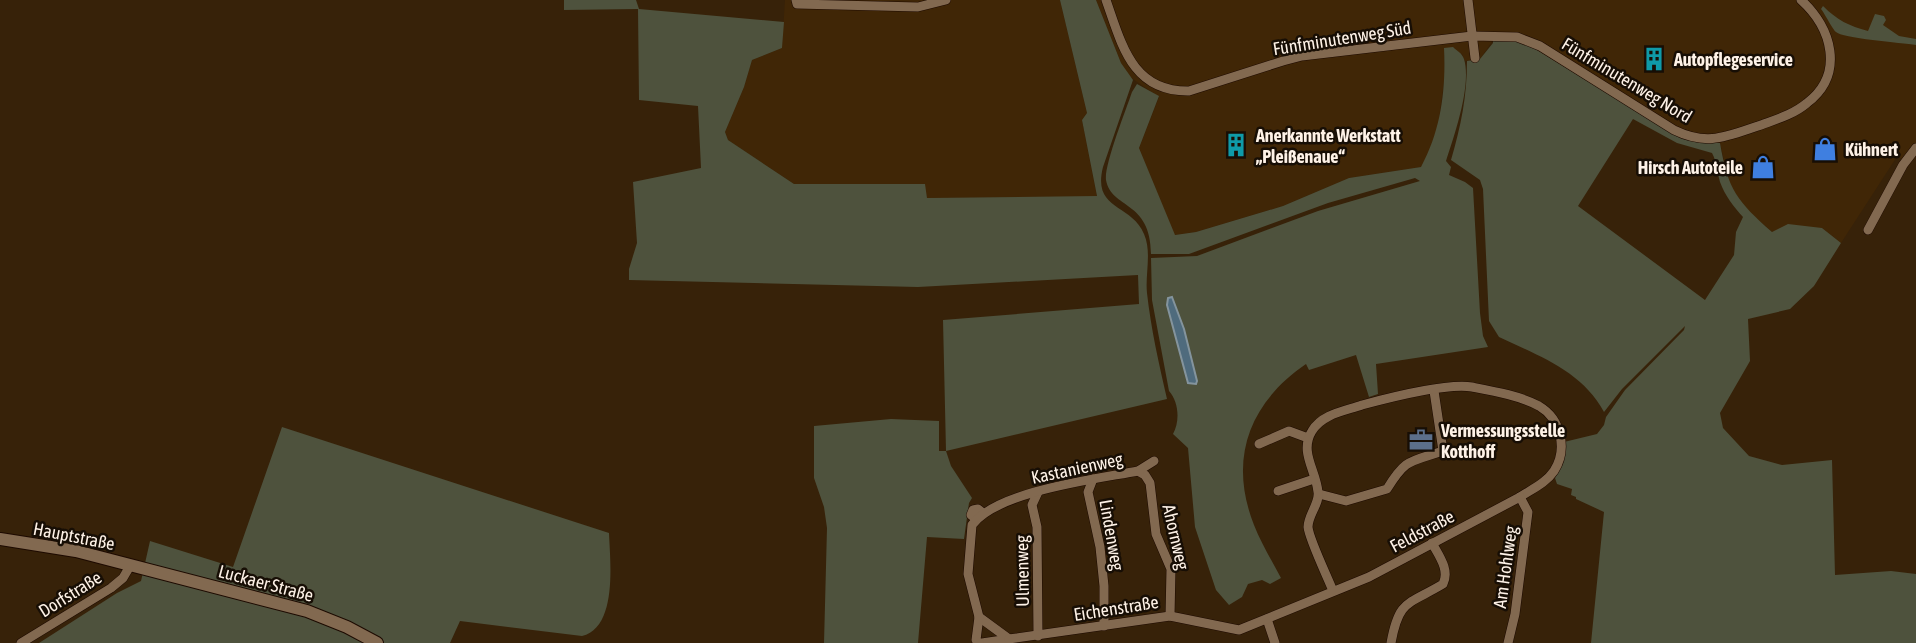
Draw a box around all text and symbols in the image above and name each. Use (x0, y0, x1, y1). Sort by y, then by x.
street label: Fünfminutenweg Süd (1271, 17, 1413, 59)
street label: Fünfminutenweg Nord (1558, 33, 1696, 127)
building icon: Autopflegeservice (1640, 45, 1668, 73)
place label: Autopflegeservice (1673, 49, 1793, 70)
place label: Anerkannte Werkstatt „Pleißenaue“ (1255, 125, 1401, 167)
building icon: Anerkannte Werkstatt „Pleißenaue“ (1222, 131, 1250, 159)
shop icon: Kühnert (1811, 135, 1839, 163)
place label: Kühnert (1845, 139, 1899, 160)
shop icon: Hirsch Autoteile (1749, 153, 1777, 181)
place label: Hirsch Autoteile (1638, 157, 1743, 178)
place label: Vermessungsstelle Kotthoff (1440, 420, 1565, 462)
office icon: Vermessungsstelle Kotthoff (1407, 426, 1435, 454)
street label: Kastanienweg (1029, 448, 1125, 488)
street label: Lindenweg (1095, 498, 1129, 572)
street label: Ahornweg (1158, 502, 1194, 572)
street label: Feldstraße (1386, 505, 1458, 557)
street label: Hauptstraße (31, 518, 117, 554)
street label: Am Hohlweg (1489, 524, 1521, 610)
street label: Ulmenweg (1011, 535, 1033, 607)
street label: Luckaer Straße (216, 560, 316, 606)
street label: Dorfstraße (35, 567, 105, 621)
street label: Eichenstraße (1072, 591, 1160, 625)

